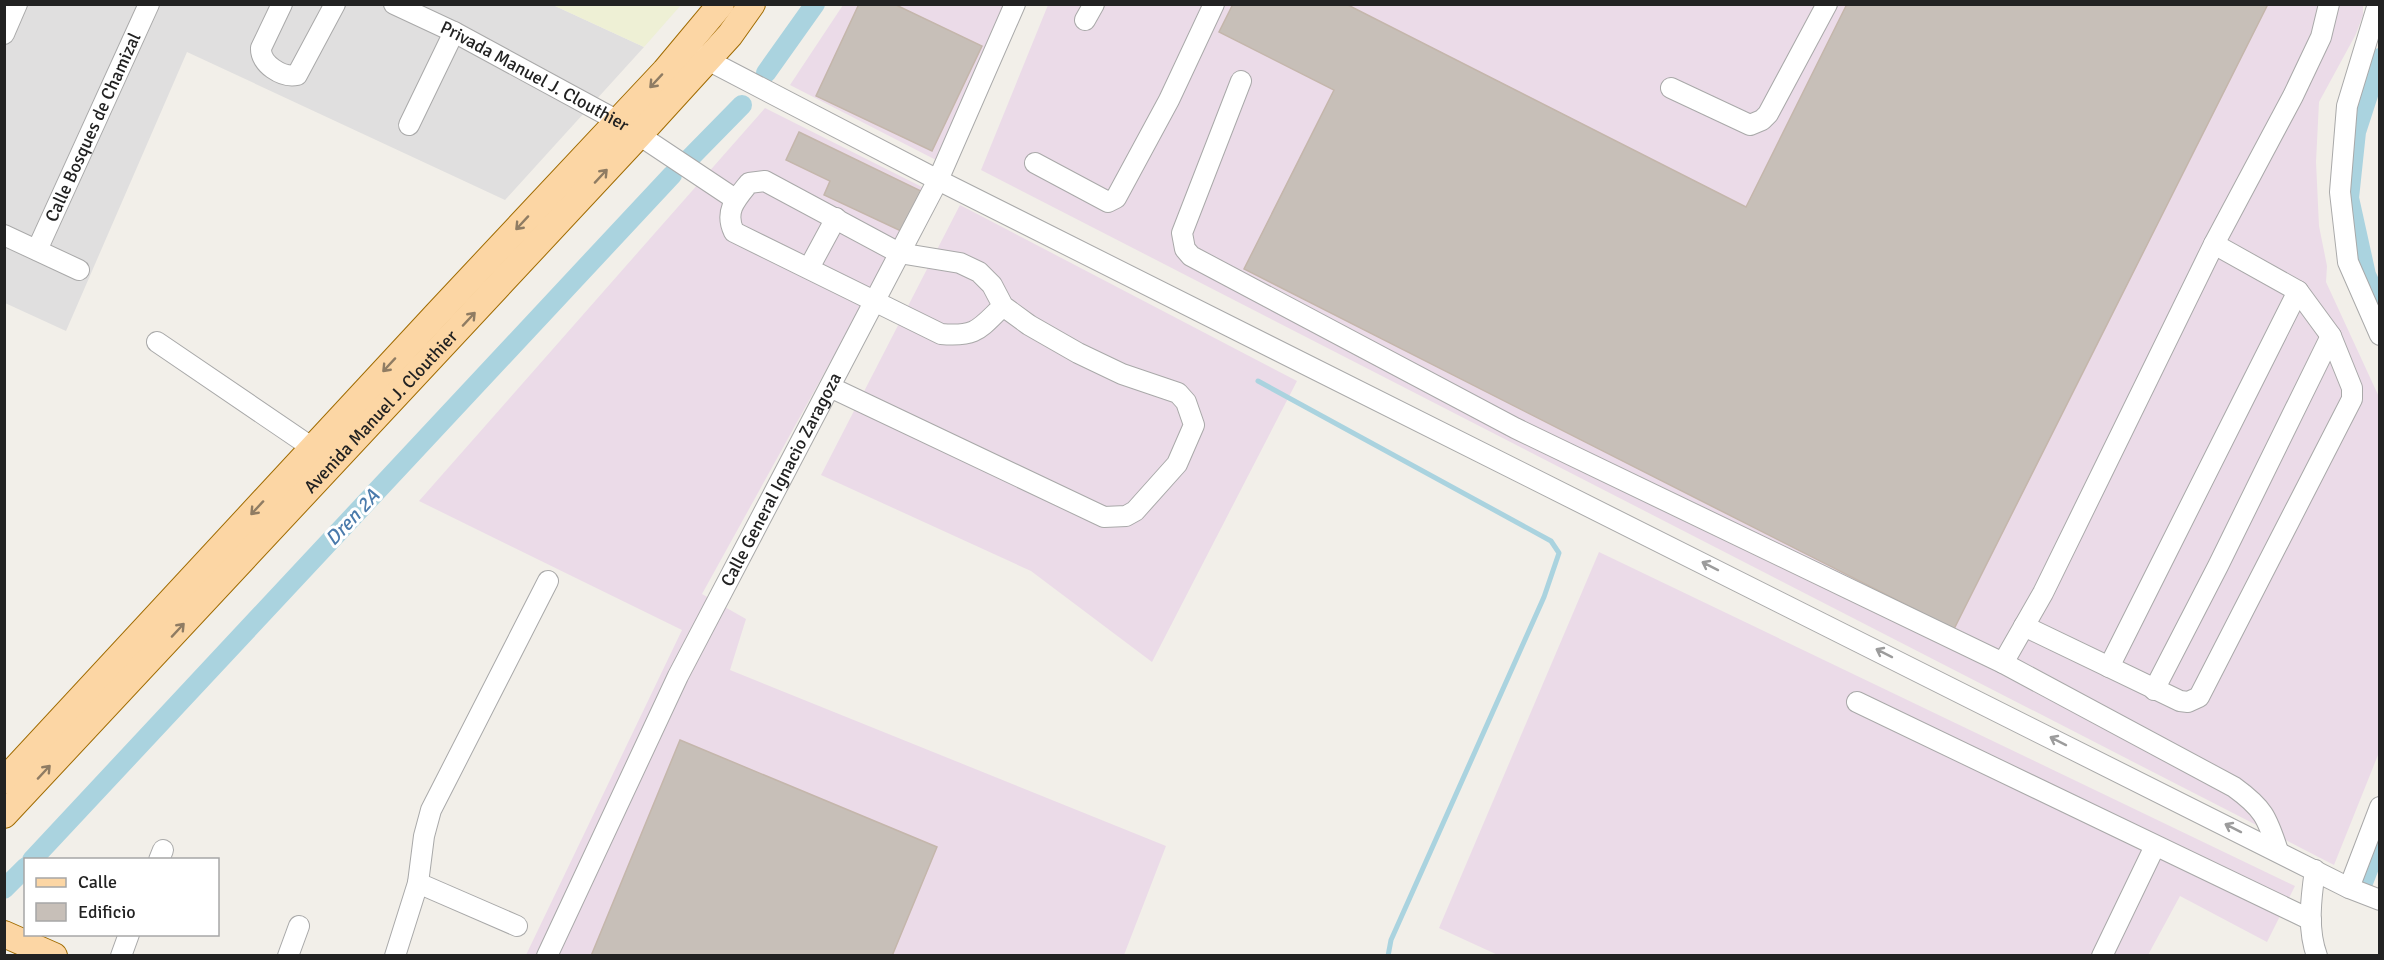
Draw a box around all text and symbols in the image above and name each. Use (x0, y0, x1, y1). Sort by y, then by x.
street label: Privada Manuel J. Clouthier (437, 16, 633, 136)
street label: Calle Bosques de Chamizal (40, 29, 146, 225)
one-way arrow (649, 73, 663, 88)
one-way arrow (594, 169, 608, 184)
one-way arrow (515, 215, 529, 230)
one-way arrow (462, 312, 476, 327)
street label: Avenida Manuel J. Clouthier (299, 325, 462, 498)
one-way arrow (382, 358, 396, 373)
street label: Calle General Ignacio Zaragoza (716, 369, 846, 590)
water label: Dren 2A (320, 484, 385, 551)
one-way arrow (249, 501, 264, 516)
one-way arrow (1701, 559, 1719, 571)
one-way arrow (171, 623, 185, 638)
one-way arrow (1876, 647, 1893, 659)
one-way arrow (2050, 734, 2068, 746)
one-way arrow (37, 765, 52, 780)
one-way arrow (2224, 822, 2242, 833)
legend (24, 858, 219, 936)
text: Calle (78, 871, 117, 893)
text: Edificio (78, 901, 136, 923)

